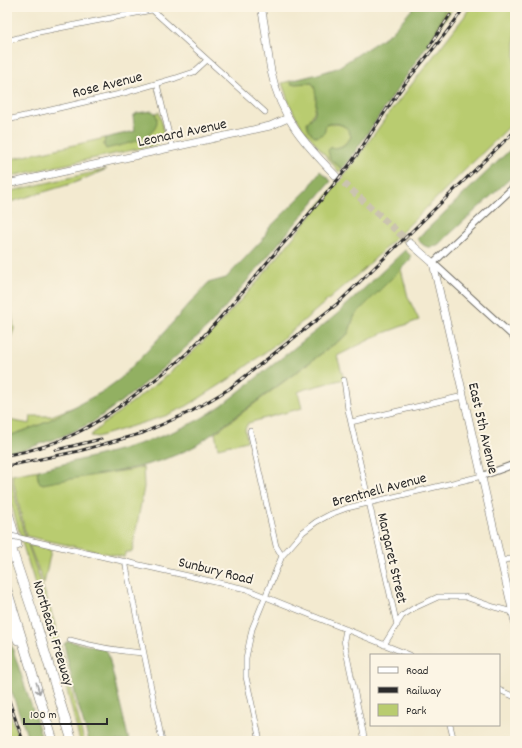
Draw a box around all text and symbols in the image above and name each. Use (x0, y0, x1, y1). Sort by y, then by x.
street label: Rose Avenue (70, 67, 145, 105)
street label: Leonard Avenue (136, 114, 229, 154)
street label: East 5th Avenue (461, 381, 503, 477)
street label: Brentnell Avenue (330, 468, 430, 514)
street label: Margaret Street (370, 511, 412, 606)
street label: Sunbury Road (176, 552, 255, 592)
street label: Northeast Freeway (26, 578, 79, 690)
legend (370, 654, 500, 726)
text: Road (406, 663, 428, 680)
one-way arrow (35, 682, 42, 695)
text: Railway (406, 683, 442, 700)
scale bar (24, 700, 107, 726)
text: Park (406, 703, 427, 720)
text: 100 m (30, 707, 57, 724)

